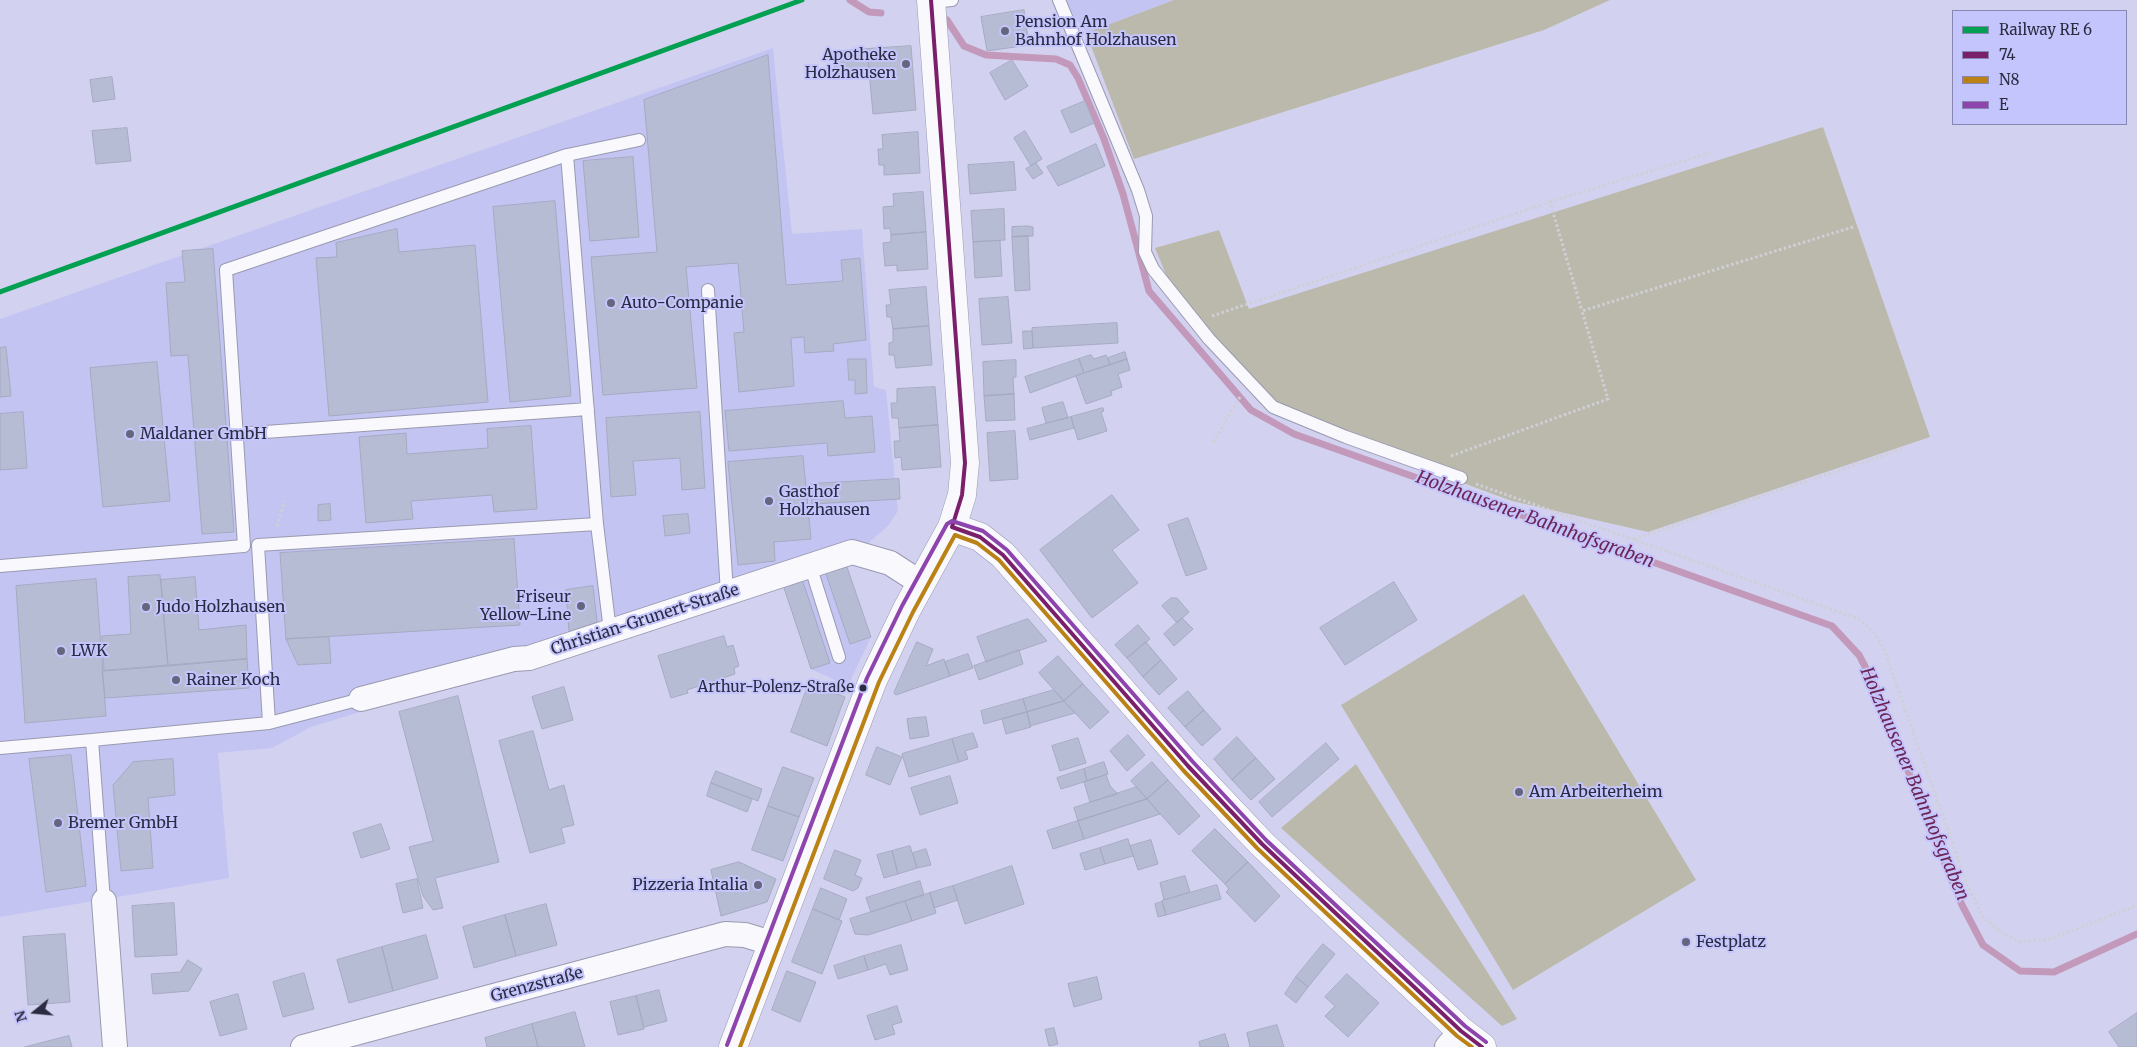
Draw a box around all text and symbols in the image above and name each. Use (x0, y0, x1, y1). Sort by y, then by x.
legend (1952, 10, 2127, 125)
place label: Pension Am Bahnhof Holzhausen (1015, 12, 1177, 50)
text: Railway RE 6 (1999, 20, 2092, 39)
marker: Pension Am Bahnhof Holzhausen (999, 25, 1011, 37)
place label: Apotheke Holzhausen (805, 45, 896, 83)
text: 74 (1999, 45, 2016, 64)
marker: Apotheke Holzhausen (900, 58, 912, 70)
text: N8 (1999, 70, 2020, 89)
text: E (1999, 95, 2009, 114)
place label: Auto-Companie (621, 293, 743, 313)
marker: Auto-Companie (605, 297, 617, 309)
place label: Maldaner GmbH (140, 424, 267, 444)
marker: Maldaner GmbH (124, 428, 136, 440)
water label: Holzhausener Bahnhofsgraben (1413, 467, 1657, 573)
place label: Gasthof Holzhausen (779, 482, 870, 520)
marker: Gasthof Holzhausen (763, 495, 775, 507)
street label: Christian-Grunert-Straße (549, 580, 741, 660)
place label: Friseur Yellow-Line (480, 587, 571, 625)
place label: Judo Holzhausen (156, 597, 285, 617)
marker: Friseur Yellow-Line (575, 600, 587, 612)
marker: Judo Holzhausen (140, 601, 152, 613)
place label: LWK (71, 641, 107, 661)
marker: LWK (55, 645, 67, 657)
water label: Holzhausener Bahnhofsgraben (1855, 664, 1973, 904)
place label: Rainer Koch (186, 670, 280, 690)
marker: Rainer Koch (170, 674, 182, 686)
place label: Arthur-Polenz-Straße (698, 679, 854, 697)
marker: Arthur-Polenz-Straße (858, 683, 868, 693)
place label: Am Arbeiterheim (1529, 782, 1663, 802)
marker: Am Arbeiterheim (1513, 786, 1525, 798)
place label: Bremer GmbH (68, 813, 178, 833)
marker: Bremer GmbH (52, 817, 64, 829)
place label: Pizzeria Intalia (632, 875, 748, 895)
marker: Pizzeria Intalia (752, 879, 764, 891)
place label: Festplatz (1696, 932, 1766, 952)
marker: Festplatz (1680, 936, 1692, 948)
street label: Grenzstraße (489, 963, 585, 1007)
north arrow (10, 987, 60, 1037)
text: N (10, 1008, 31, 1024)

